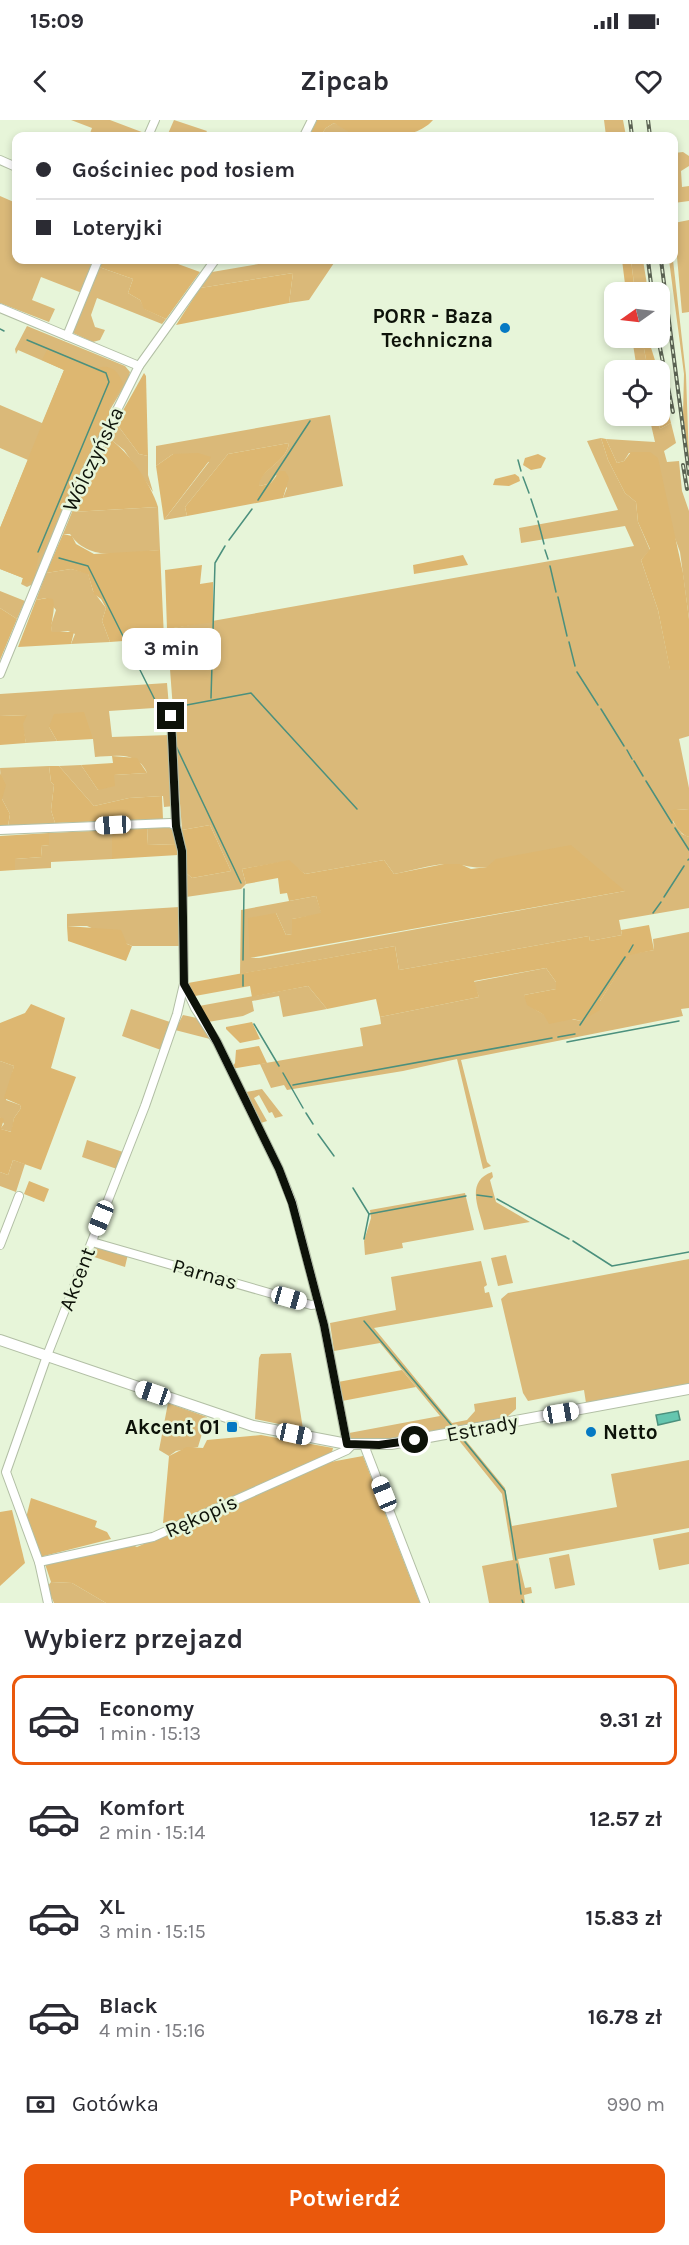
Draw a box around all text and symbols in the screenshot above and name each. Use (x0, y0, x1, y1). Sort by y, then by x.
text: 15:09 (30, 8, 84, 34)
icon: back (24, 65, 57, 98)
text: Zipcab (300, 65, 389, 97)
icon: heart (632, 65, 665, 98)
text: Gościniec pod łosiem (72, 157, 295, 183)
text: Loteryjki (72, 215, 163, 241)
north arrow (604, 282, 670, 348)
map controls (604, 282, 670, 426)
place label: PORR - Baza Techniczna (372, 304, 493, 352)
marker: PORR - Baza Techniczna (498, 321, 512, 335)
button: locate (604, 360, 670, 426)
street label: Wólczyńska (57, 403, 129, 515)
callout: 3 min (122, 629, 220, 671)
text: 3 min (144, 637, 199, 660)
route end (157, 702, 184, 729)
car (95, 815, 131, 835)
car (86, 1198, 116, 1238)
street label: Akcent (54, 1244, 100, 1314)
street label: Parnas (170, 1253, 240, 1295)
car (269, 1284, 309, 1312)
car (133, 1379, 173, 1407)
car (542, 1401, 580, 1425)
street label: Estrady (444, 1409, 520, 1447)
place label: Akcent 01 (125, 1415, 220, 1439)
marker: Akcent 01 (225, 1420, 239, 1434)
place label: Netto (603, 1420, 658, 1444)
car (275, 1421, 313, 1447)
marker: Netto (584, 1425, 598, 1439)
route start (401, 1426, 428, 1453)
car (369, 1474, 399, 1514)
street label: Rękopis (161, 1489, 241, 1543)
text: Wybierz przejazd (24, 1623, 243, 1655)
icon: car (27, 1693, 81, 1747)
text: Economy (99, 1696, 194, 1722)
text: 9.31 zł (599, 1707, 662, 1733)
text: 1 min · 15:13 (99, 1722, 201, 1745)
icon: car (27, 1792, 81, 1846)
text: Komfort (99, 1795, 185, 1821)
text: 12.57 zł (589, 1806, 662, 1832)
text: 2 min · 15:14 (99, 1821, 205, 1844)
icon: car (27, 1891, 81, 1945)
text: XL (99, 1894, 125, 1920)
text: 15.83 zł (586, 1905, 662, 1931)
text: 3 min · 15:15 (99, 1920, 206, 1943)
icon: car (27, 1990, 81, 2044)
text: Black (99, 1993, 158, 2019)
text: 16.78 zł (588, 2004, 662, 2030)
text: 4 min · 15:16 (99, 2019, 205, 2042)
icon: cash (24, 2088, 57, 2121)
text: Gotówka (72, 2091, 159, 2117)
text: 990 m (606, 2093, 665, 2116)
button: Potwierdź (24, 2164, 665, 2233)

